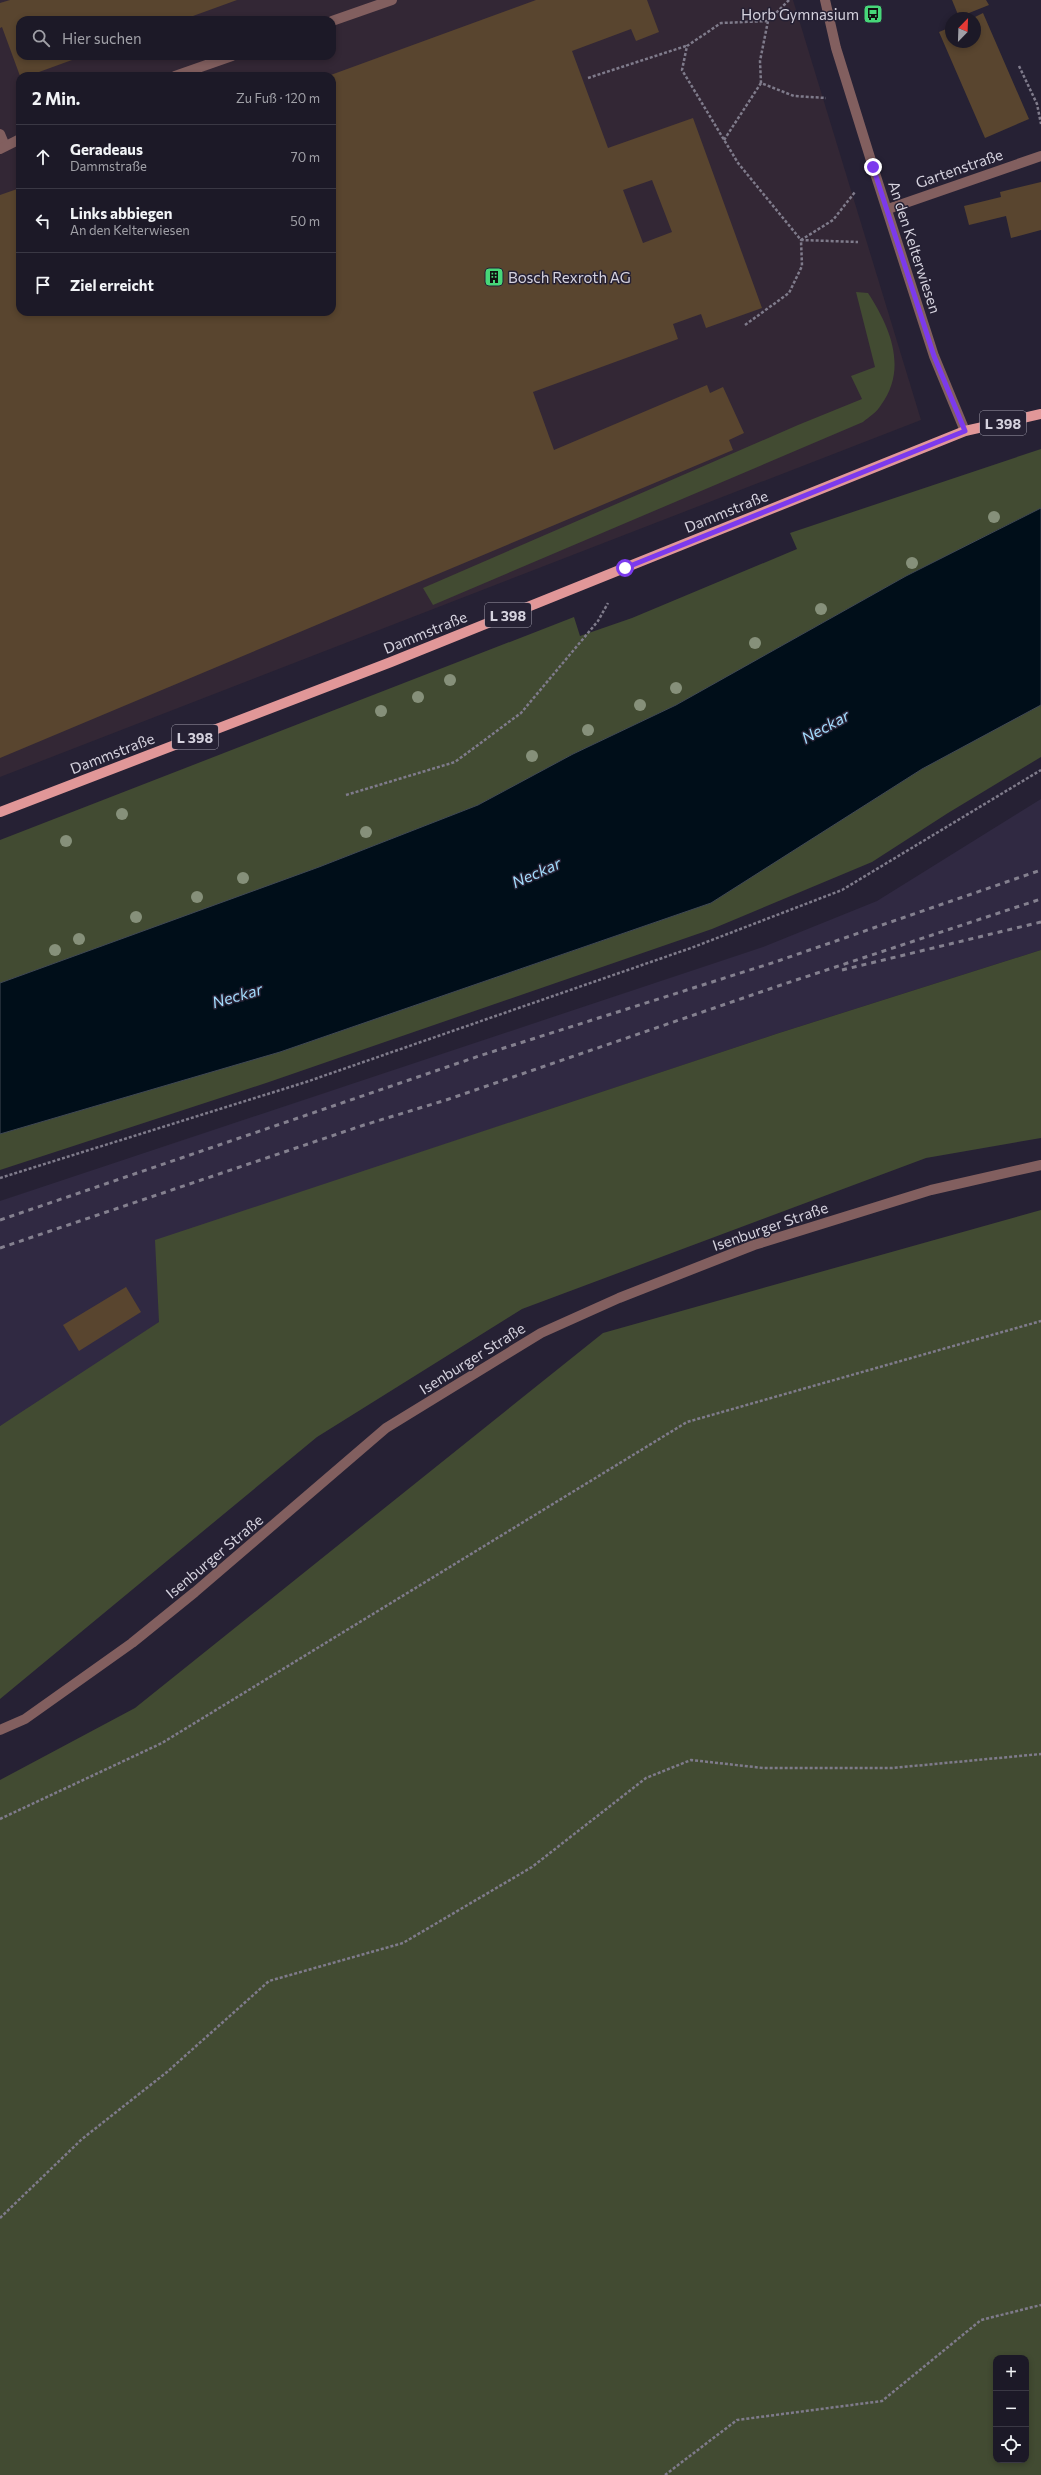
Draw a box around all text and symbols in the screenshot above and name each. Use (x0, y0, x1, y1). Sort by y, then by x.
bus stop icon: Horb Gymnasium (862, 3, 884, 25)
place label: Horb Gymnasium (741, 5, 859, 23)
north arrow (945, 12, 981, 48)
search box (16, 16, 336, 60)
icon: search (30, 27, 52, 49)
text: Hier suchen (62, 29, 142, 47)
text: 2 Min. (32, 88, 80, 109)
text: Zu Fuß · 120 m (236, 90, 320, 106)
text: Geradeaus (70, 140, 143, 158)
street label: Gartenstraße (913, 145, 1005, 191)
icon: ahead (32, 146, 54, 168)
text: 70 m (291, 149, 320, 165)
text: Dammstraße (70, 158, 147, 174)
route end (864, 158, 882, 176)
street label: An den Kelterwiesen (885, 179, 945, 315)
text: Links abbiegen (70, 204, 172, 222)
icon: left (32, 210, 54, 232)
text: 50 m (290, 213, 320, 229)
text: An den Kelterwiesen (70, 222, 190, 238)
building icon: Bosch Rexroth AG (483, 266, 505, 288)
place label: Bosch Rexroth AG (508, 268, 631, 286)
icon: arrive (32, 274, 54, 296)
text: Ziel erreicht (70, 276, 154, 294)
road number: L 398 (980, 411, 1026, 435)
street label: Dammstraße (682, 486, 771, 536)
route start (616, 559, 634, 577)
road number: L 398 (485, 603, 531, 627)
street label: Dammstraße (381, 607, 470, 657)
water label: Neckar (798, 705, 853, 747)
road number: L 398 (172, 725, 218, 749)
street label: Dammstraße (67, 729, 157, 777)
water label: Neckar (508, 853, 564, 891)
water label: Neckar (209, 979, 265, 1011)
street label: Isenburger Straße (710, 1198, 830, 1254)
street label: Isenburger Straße (416, 1318, 528, 1398)
street label: Isenburger Straße (162, 1510, 266, 1602)
map controls (993, 2355, 1029, 2463)
button: + (993, 2355, 1029, 2391)
button: − (993, 2391, 1029, 2427)
button: locate (993, 2427, 1029, 2463)

